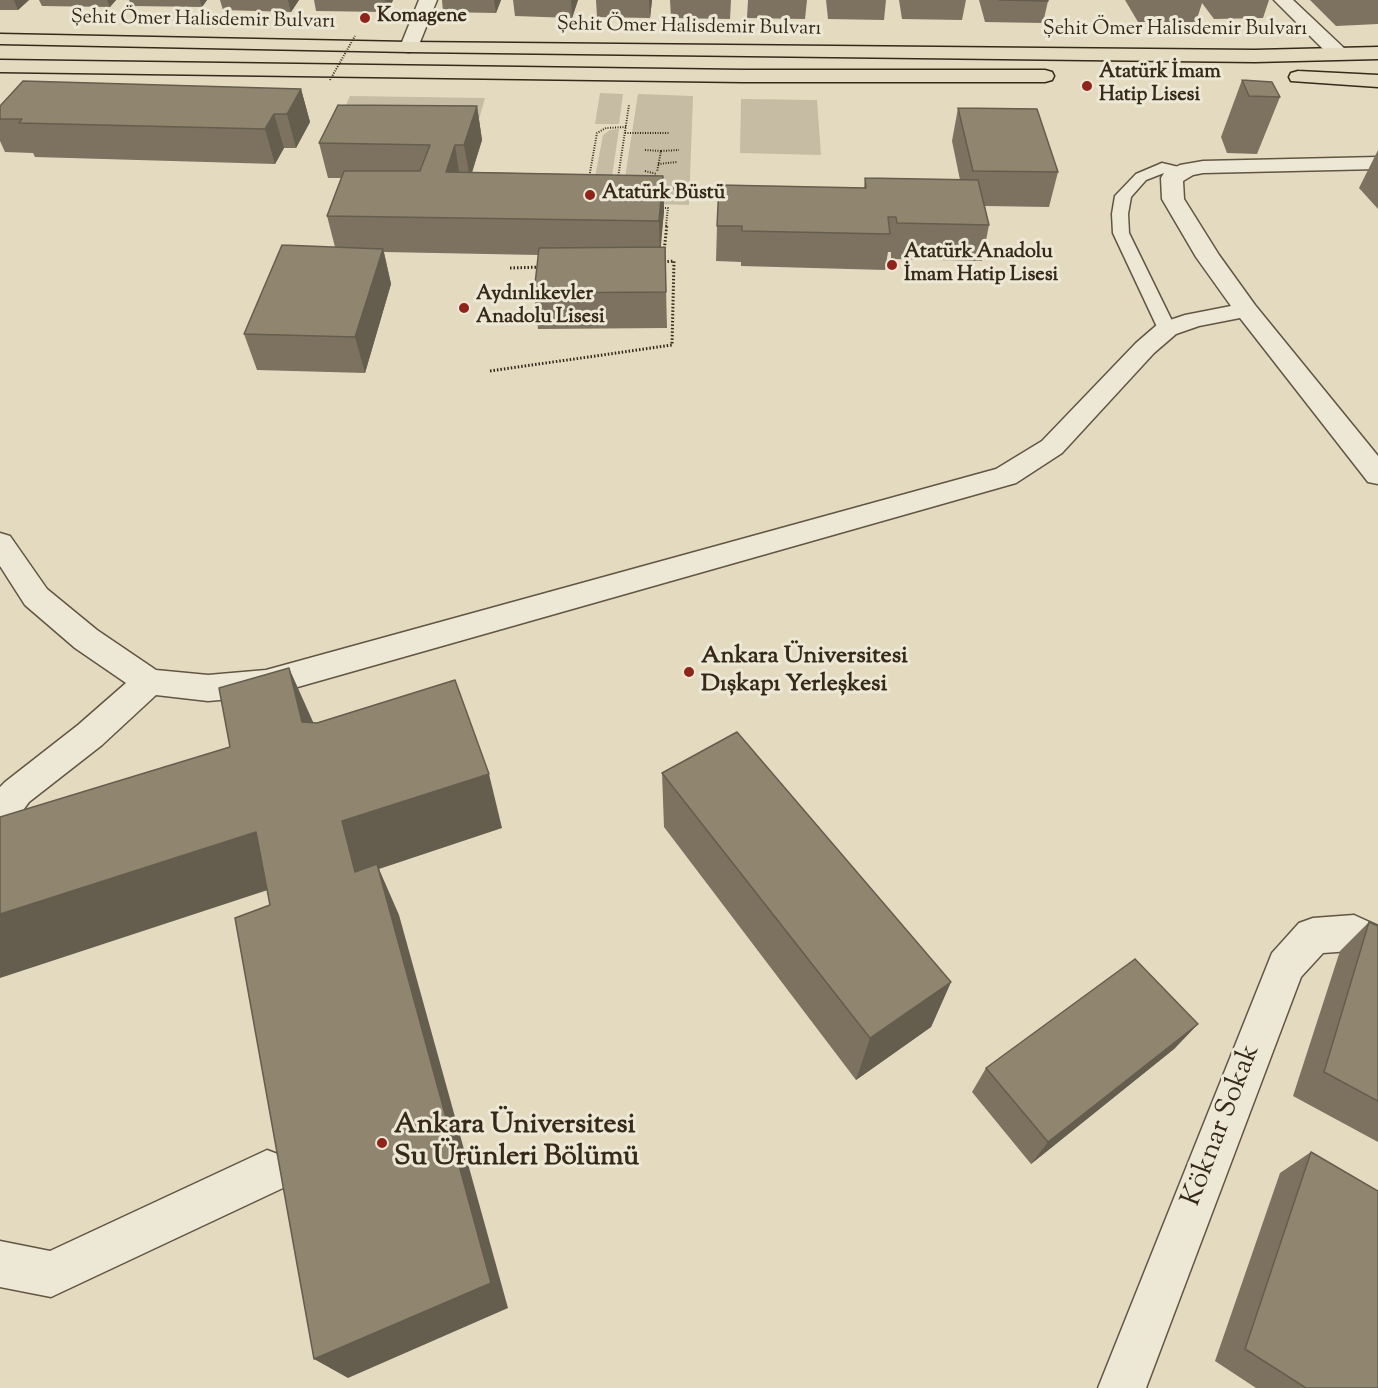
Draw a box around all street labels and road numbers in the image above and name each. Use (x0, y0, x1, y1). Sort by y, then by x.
street label: Şehit Ömer Halisdemir Bulvarı (71, 7, 335, 35)
street label: Şehit Ömer Halisdemir Bulvarı (557, 14, 821, 42)
street label: Şehit Ömer Halisdemir Bulvarı (1043, 19, 1307, 43)
street label: Köknar Sokak (1177, 1040, 1269, 1212)

